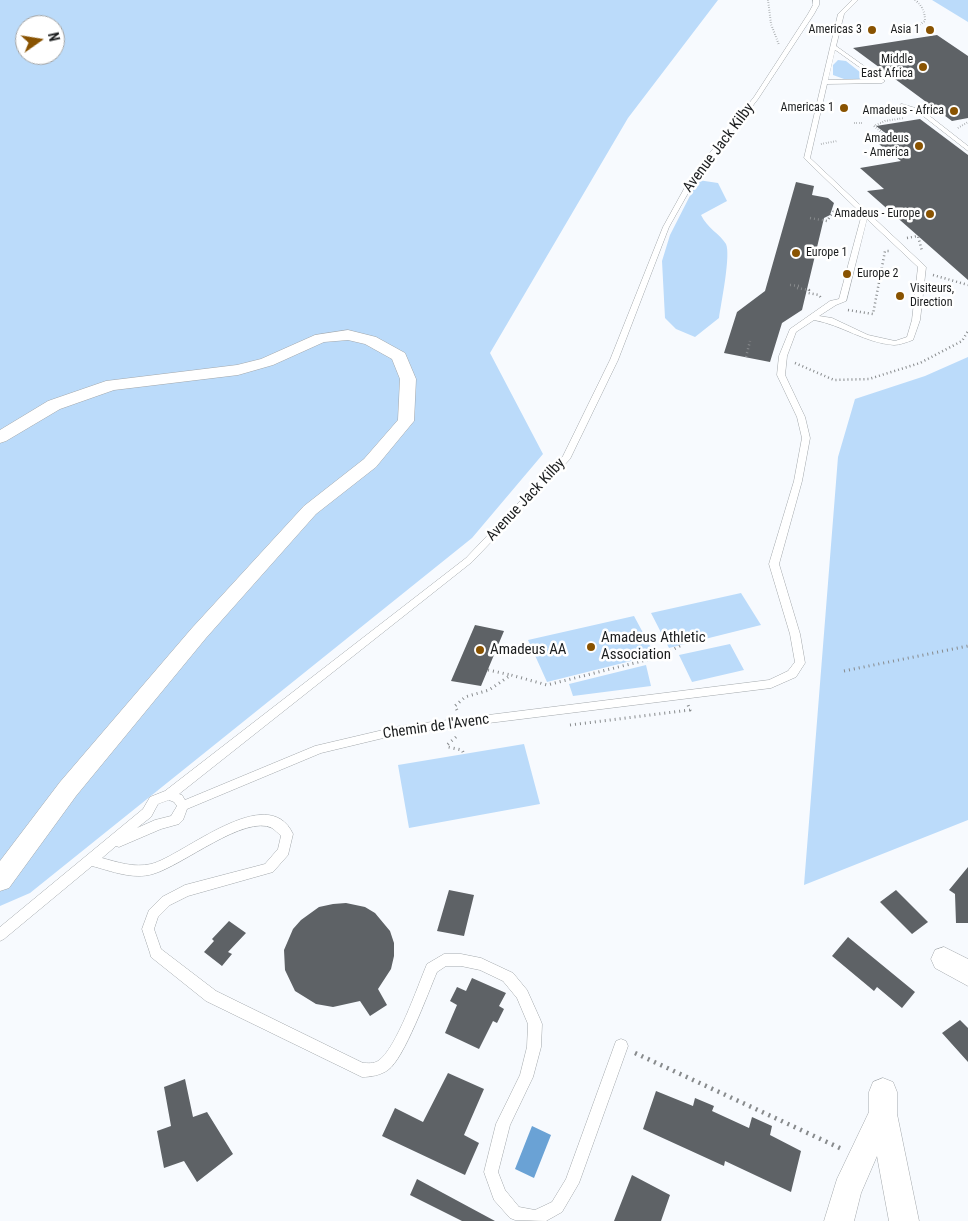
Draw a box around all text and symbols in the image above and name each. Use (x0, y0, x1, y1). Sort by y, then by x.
north arrow (15, 15, 65, 65)
place label: Americas 3 (809, 23, 862, 37)
place label: Asia 1 (890, 23, 920, 37)
marker: Americas 3 (866, 24, 878, 36)
marker: Asia 1 (924, 24, 936, 36)
text: N (45, 31, 62, 43)
place label: Middle East Africa (861, 53, 913, 81)
marker: Middle East Africa (917, 61, 929, 73)
street label: Avenue Jack Kilby (680, 100, 758, 196)
place label: Americas 1 (781, 101, 834, 115)
marker: Americas 1 (838, 102, 850, 114)
place label: Amadeus - Africa (863, 104, 944, 118)
marker: Amadeus - Africa (948, 105, 960, 117)
place label: Amadeus - America (864, 132, 909, 160)
marker: Amadeus - America (913, 140, 925, 152)
place label: Amadeus - Europe (834, 207, 920, 221)
marker: Amadeus - Europe (924, 208, 936, 220)
place label: Europe 1 (806, 246, 847, 260)
marker: Europe 1 (790, 247, 802, 259)
place label: Europe 2 (857, 267, 898, 281)
marker: Europe 2 (841, 268, 853, 280)
place label: Visiteurs, Direction (910, 282, 954, 310)
marker: Visiteurs, Direction (894, 290, 906, 302)
street label: Avenue Jack Kilby (483, 455, 569, 545)
place label: Amadeus Athletic Association (601, 629, 706, 664)
place label: Amadeus AA (490, 641, 566, 659)
marker: Amadeus Athletic Association (585, 641, 597, 653)
marker: Amadeus AA (474, 644, 486, 656)
street label: Chemin de l'Avenc (382, 711, 490, 743)

